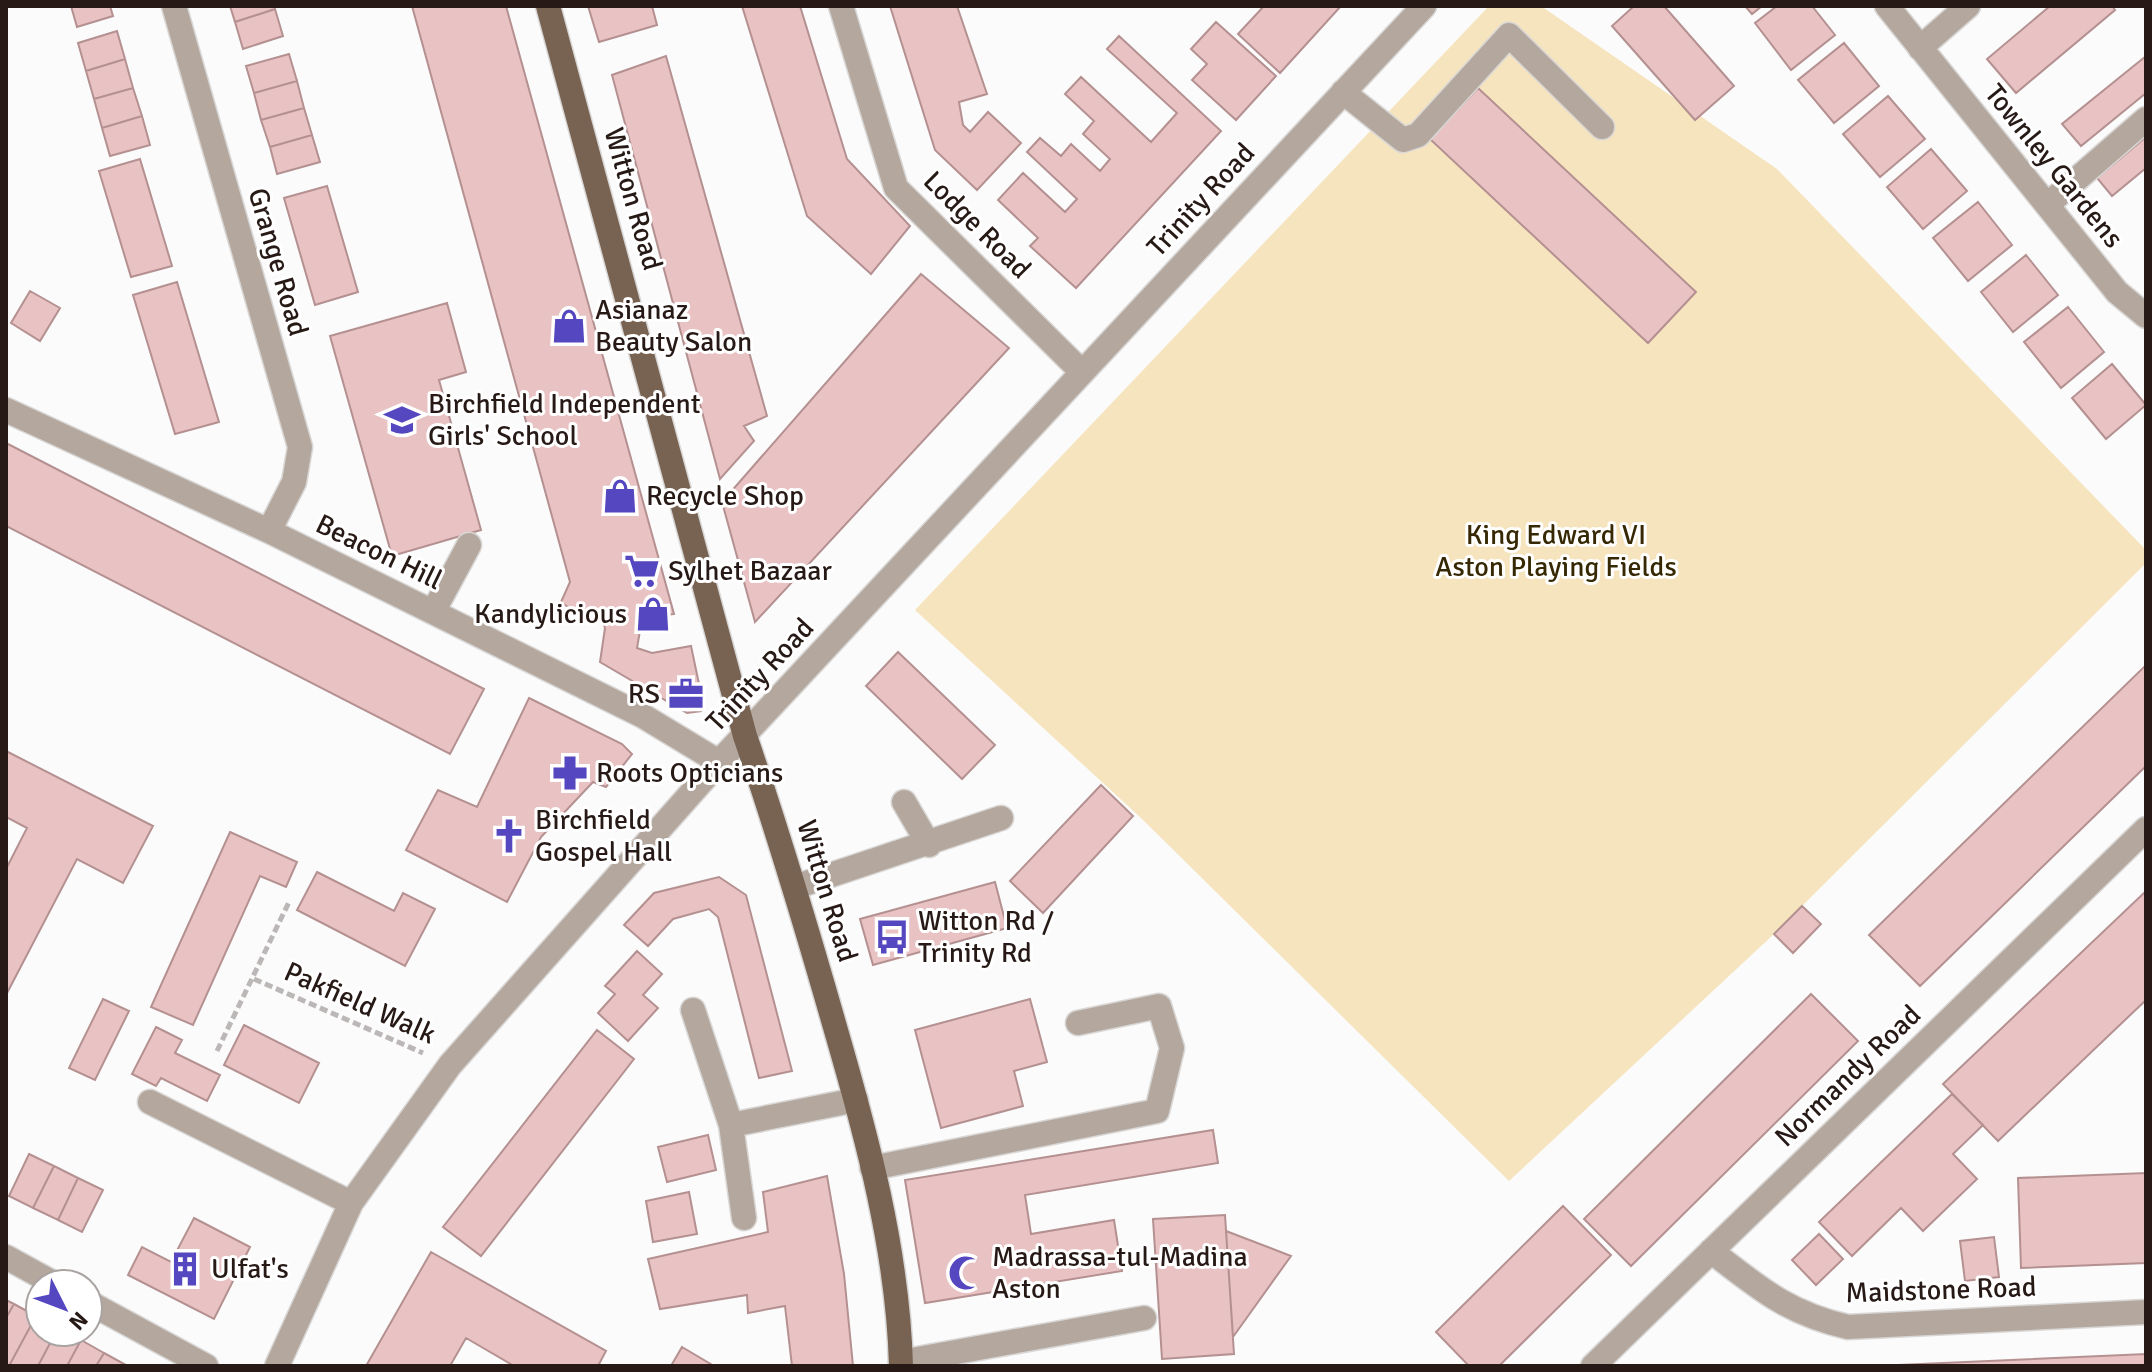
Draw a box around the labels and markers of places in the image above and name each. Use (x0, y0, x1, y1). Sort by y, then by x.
place label: Asianaz Beauty Salon (595, 293, 752, 359)
shop icon: Asianaz Beauty Salon (550, 307, 588, 345)
place label: Birchfield Independent Girls' School (428, 387, 701, 453)
school or university icon: Birchfield Independent Girls' School (383, 401, 421, 439)
shop icon: Recycle Shop (601, 477, 639, 515)
place label: Recycle Shop (646, 479, 804, 513)
supermarket icon: Sylhet Bazaar (623, 552, 661, 590)
place label: Sylhet Bazaar (668, 554, 833, 588)
shop icon: Kandylicious (634, 595, 672, 633)
place label: Kandylicious (474, 597, 627, 631)
office icon: RS (667, 675, 705, 713)
place label: RS (628, 677, 660, 711)
pharmacy icon: Roots Opticians (551, 754, 589, 792)
place label: Roots Opticians (596, 756, 783, 790)
place label: Birchfield Gospel Hall (535, 803, 672, 869)
church icon: Birchfield Gospel Hall (490, 817, 528, 855)
place label: Witton Rd / Trinity Rd (918, 904, 1054, 970)
bus stop icon: Witton Rd / Trinity Rd (873, 918, 911, 956)
place label: Madrassa-tul-Madina Aston (992, 1240, 1248, 1306)
building icon: Ulfat's (166, 1250, 204, 1288)
place label: Ulfat's (211, 1252, 289, 1286)
mosque icon: Madrassa-tul-Madina Aston (947, 1254, 985, 1292)

